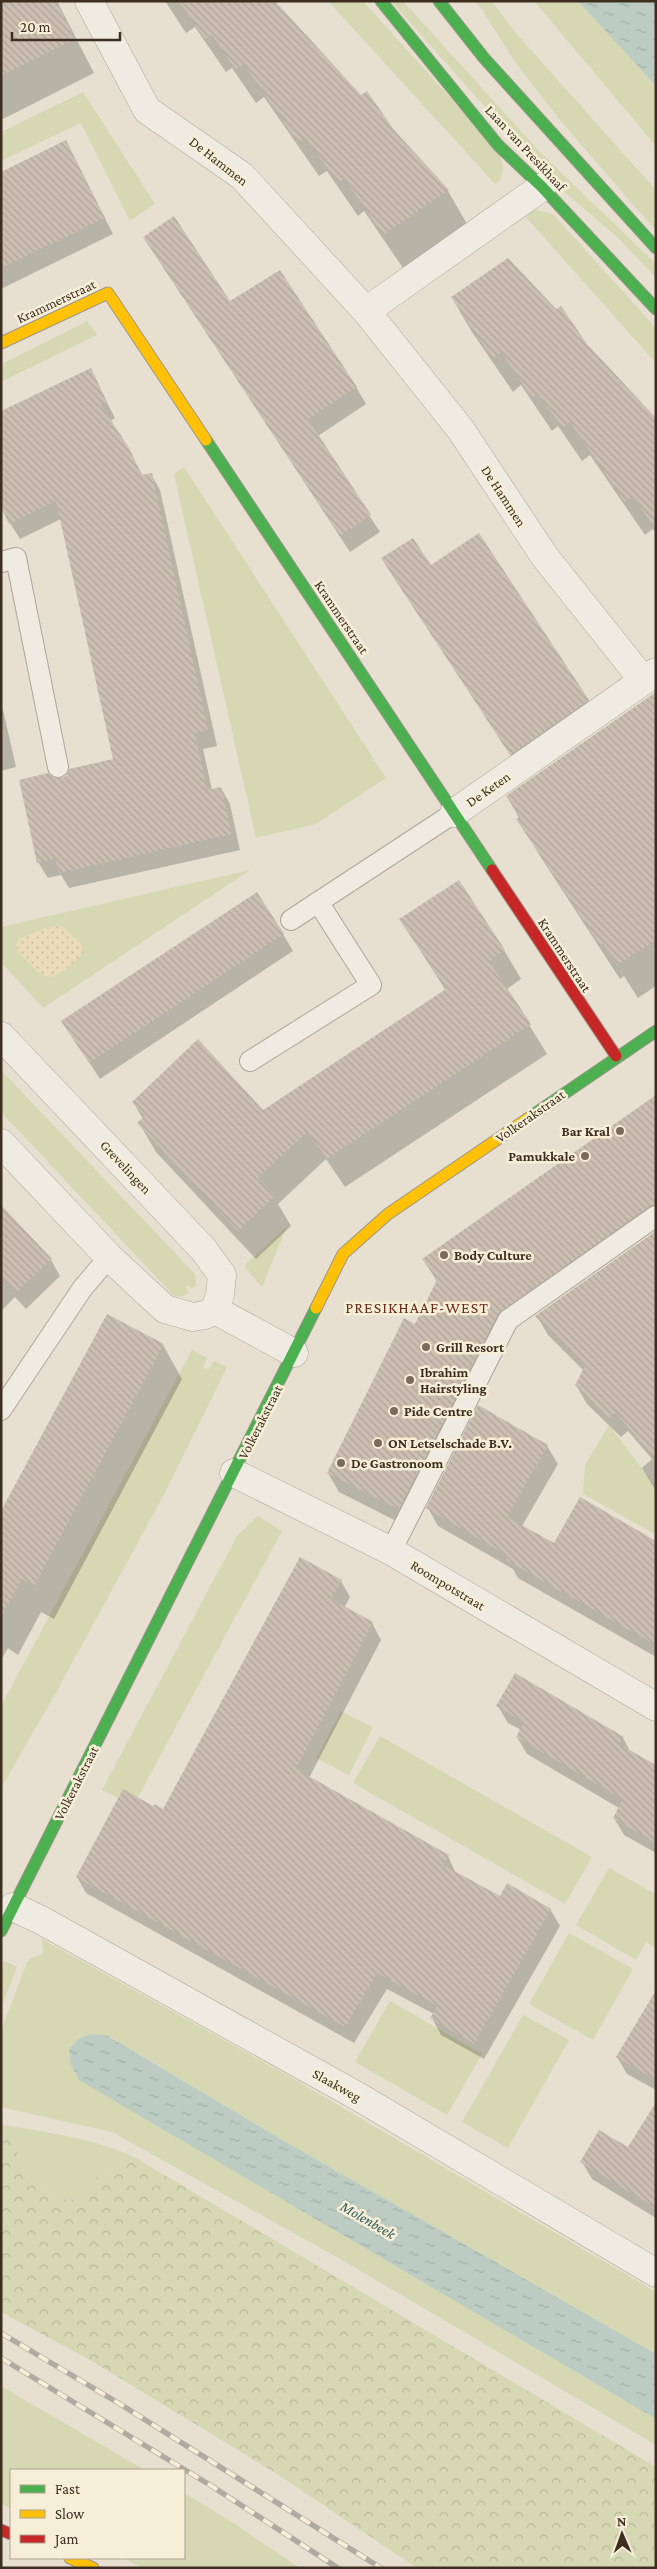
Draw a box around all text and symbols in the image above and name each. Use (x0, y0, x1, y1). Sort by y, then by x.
scale bar (12, 10, 120, 42)
text: 20 m (20, 19, 51, 35)
street label: Laan van Presikhaaf (482, 102, 570, 195)
street label: De Hammen (187, 133, 252, 189)
street label: Krammerstraat (14, 276, 98, 326)
street label: De Hammen (478, 462, 530, 530)
street label: Krammerstraat (312, 577, 373, 657)
street label: De Keten (463, 768, 514, 810)
street label: Krammerstraat (535, 915, 595, 995)
street label: Volkerakstraat (492, 1086, 568, 1146)
place label: Bar Kral (561, 1123, 610, 1139)
marker: Bar Kral (614, 1125, 626, 1137)
street label: Grevelingen (97, 1137, 155, 1197)
place label: Pamukkale (508, 1148, 575, 1164)
marker: Pamukkale (579, 1150, 591, 1162)
place label: Body Culture (454, 1247, 532, 1263)
marker: Body Culture (438, 1249, 450, 1261)
district label: PRESIKHAAF-WEST (345, 1299, 489, 1316)
place label: Grill Resort (436, 1339, 505, 1355)
marker: Grill Resort (420, 1341, 432, 1353)
place label: Ibrahim Hairstyling (420, 1364, 487, 1396)
marker: Ibrahim Hairstyling (404, 1374, 416, 1386)
street label: Volkerakstraat (234, 1382, 286, 1462)
place label: Pide Centre (404, 1403, 473, 1419)
marker: Pide Centre (388, 1405, 400, 1417)
place label: ON Letselschade B.V. (388, 1435, 512, 1451)
marker: ON Letselschade B.V. (372, 1437, 384, 1449)
place label: De Gastronoom (351, 1455, 444, 1471)
marker: De Gastronoom (335, 1457, 347, 1469)
street label: Roompotstraat (408, 1557, 488, 1614)
street label: Volkerakstraat (50, 1743, 102, 1823)
street label: Slaakweg (310, 2065, 364, 2105)
water label: Molenbeek (337, 2197, 399, 2243)
legend (10, 2469, 185, 2559)
text: Fast (55, 2481, 81, 2497)
text: Slow (55, 2506, 85, 2522)
north arrow (597, 2509, 647, 2559)
text: N (616, 2513, 627, 2529)
text: Jam (53, 2531, 78, 2548)

